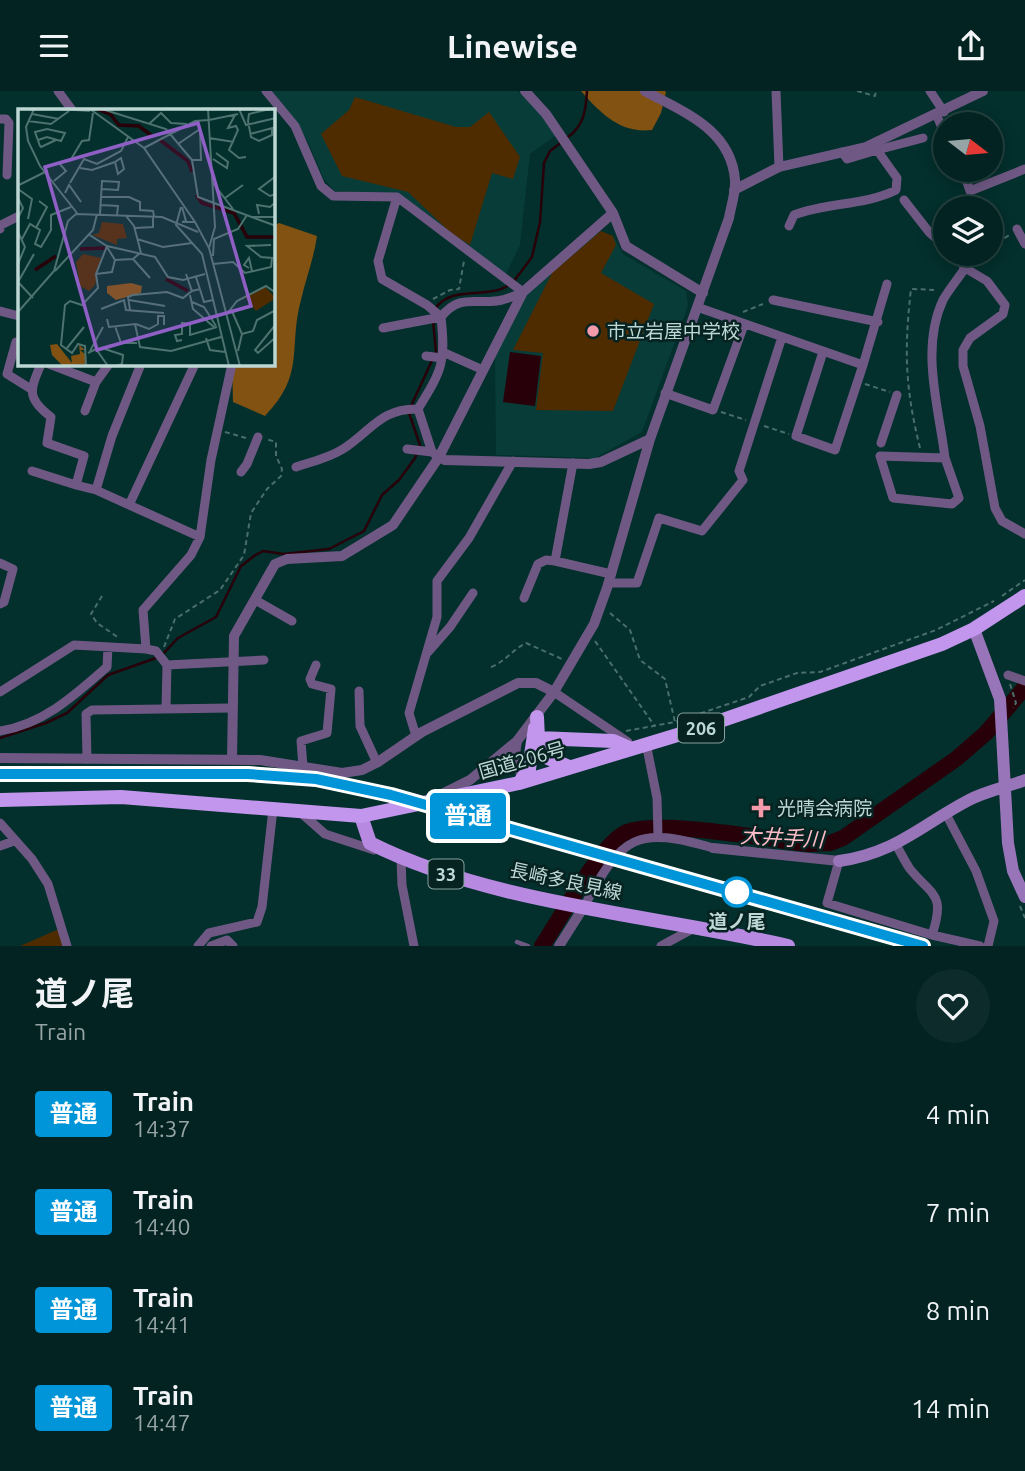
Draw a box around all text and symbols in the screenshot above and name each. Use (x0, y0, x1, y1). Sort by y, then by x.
icon: menu (35, 27, 73, 65)
icon: share (952, 27, 990, 65)
text: Linewise (447, 28, 578, 64)
inset map (18, 109, 275, 366)
north arrow (933, 112, 1003, 182)
map controls (933, 112, 1003, 266)
button: layers (933, 196, 1003, 266)
place label: 市立岩屋中学校 (607, 320, 740, 342)
marker: 市立岩屋中学校 (585, 323, 601, 339)
road number: 206 (678, 713, 724, 743)
street label: 国道206号 (476, 737, 568, 783)
line badge: 普通 (436, 793, 500, 839)
place label: 光晴会病院 (777, 797, 872, 819)
marker: 光晴会病院 (751, 798, 771, 818)
text: 普通 (444, 802, 492, 829)
water label: 大井手川 (739, 823, 827, 851)
street label: 長崎多良見線 (508, 858, 624, 904)
road number: 33 (428, 859, 464, 889)
marker: 道ノ尾 (722, 877, 752, 907)
place label: 道ノ尾 (708, 910, 766, 932)
button: heart (916, 969, 990, 1043)
text: 道ノ尾 (35, 974, 134, 1011)
text: Train (35, 1019, 86, 1044)
text: Train (133, 1087, 194, 1116)
text: 普通 (50, 1100, 98, 1127)
text: 4 min (926, 1100, 990, 1129)
text: 14:37 (133, 1116, 191, 1141)
text: Train (133, 1185, 194, 1214)
text: 普通 (50, 1198, 98, 1225)
text: 7 min (926, 1198, 990, 1227)
text: 14:40 (133, 1214, 191, 1239)
text: Train (133, 1283, 194, 1312)
text: 普通 (50, 1296, 98, 1323)
text: 8 min (926, 1296, 990, 1325)
text: 14:41 (133, 1312, 191, 1337)
text: Train (133, 1381, 194, 1410)
text: 普通 (50, 1394, 98, 1421)
text: 14 min (911, 1394, 990, 1423)
text: 14:47 (133, 1410, 191, 1435)

